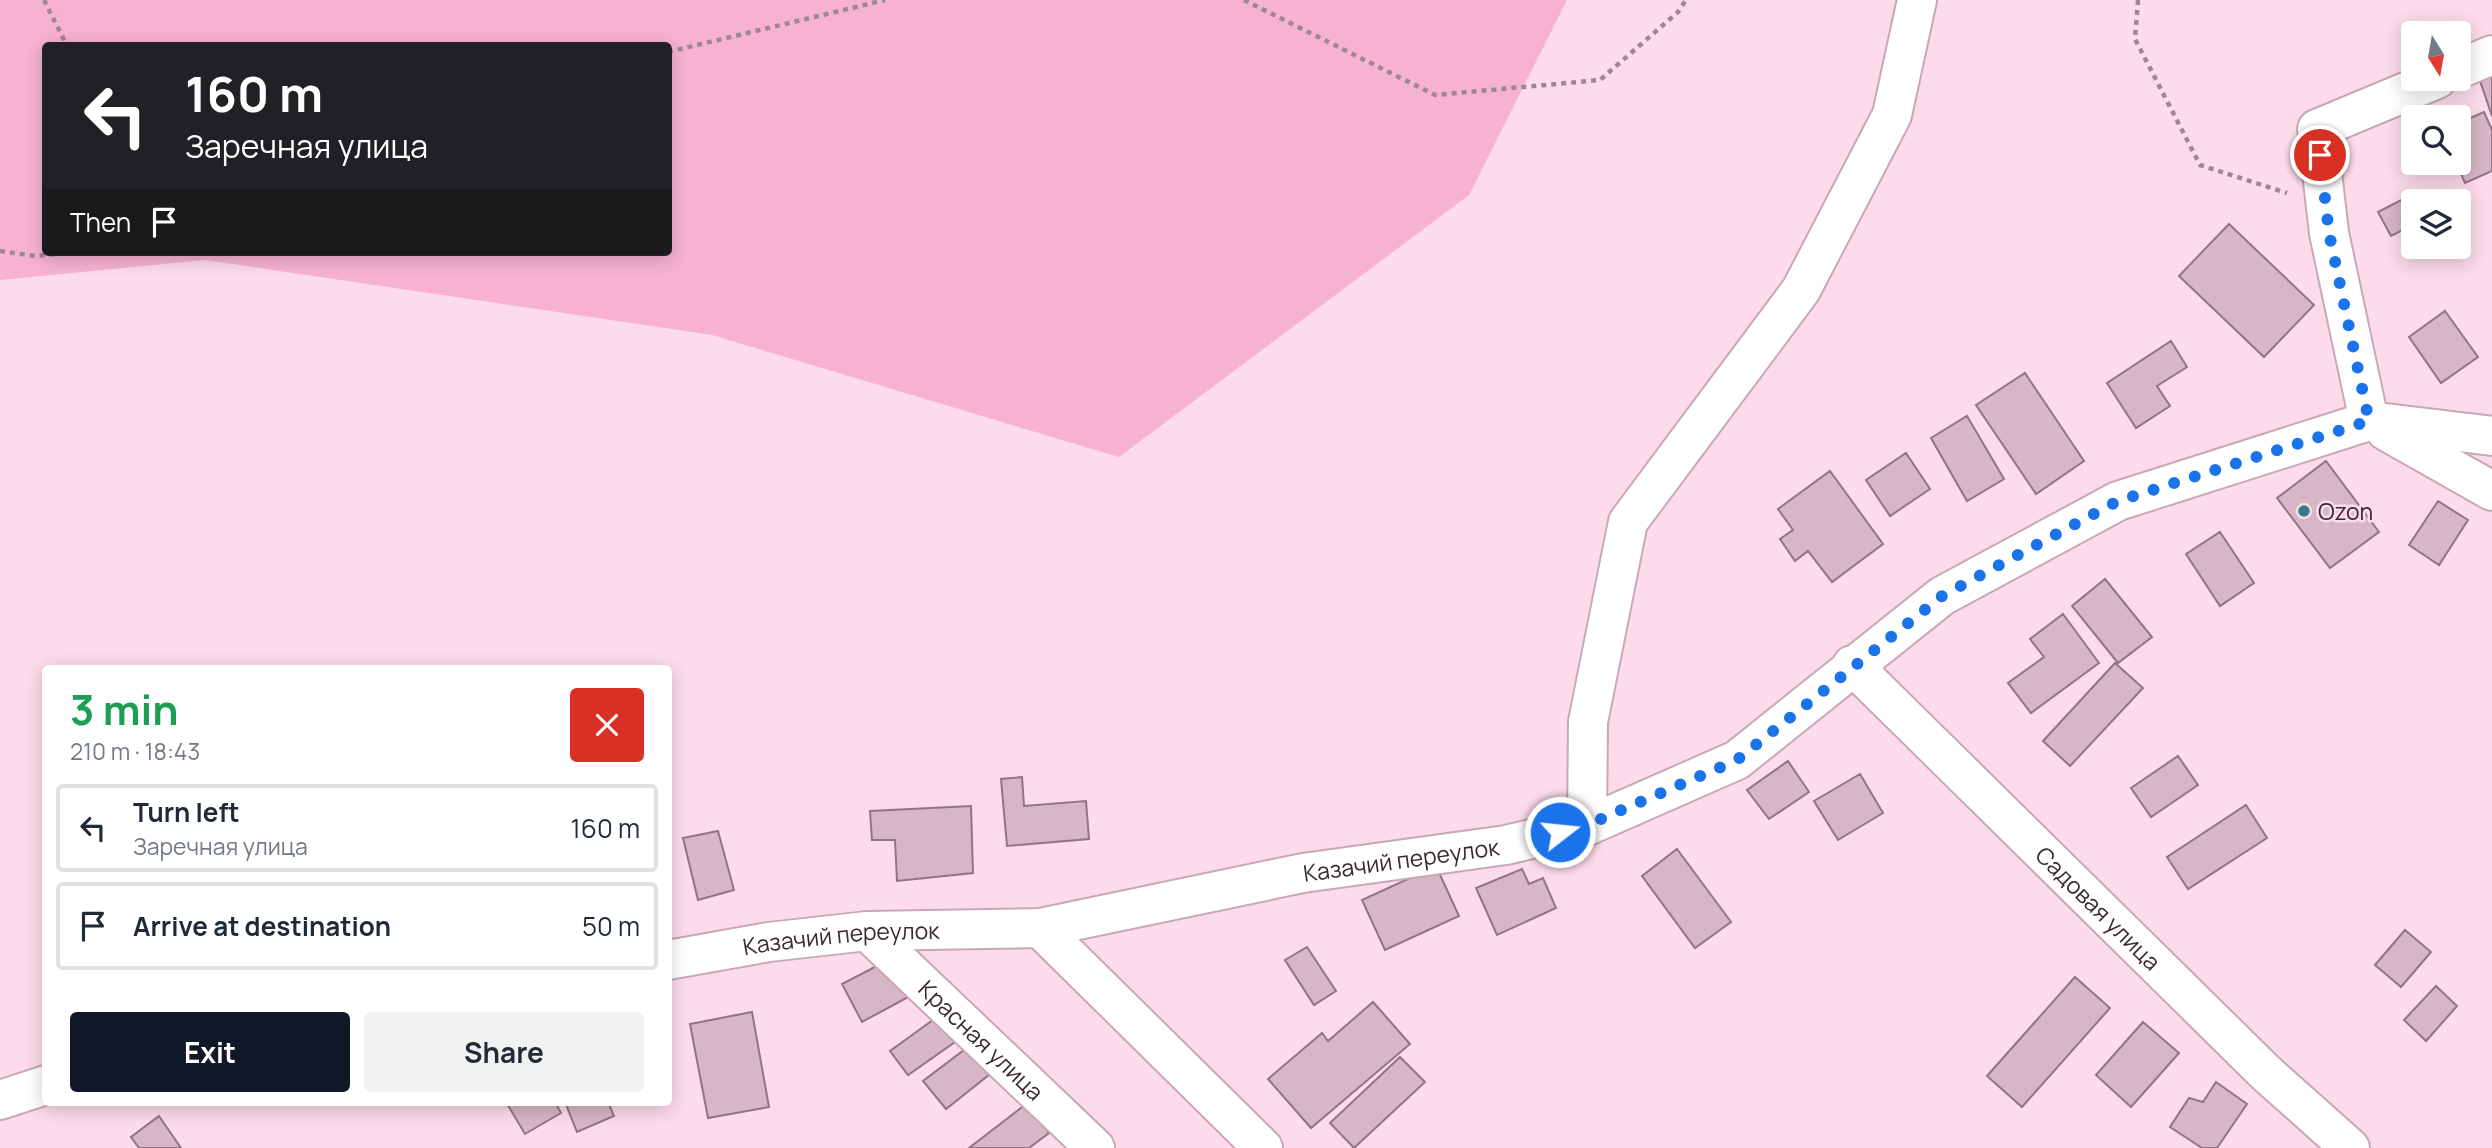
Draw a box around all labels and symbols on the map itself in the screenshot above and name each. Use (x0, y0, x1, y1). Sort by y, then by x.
north arrow (2401, 21, 2471, 91)
pin (2290, 125, 2350, 185)
place label: Ozon (2318, 495, 2373, 527)
marker: Ozon (2296, 503, 2312, 519)
position arrow (1523, 795, 1597, 869)
street label: Казачий переулок (1301, 830, 1502, 889)
street label: Садовая улица (2029, 839, 2168, 977)
street label: Казачий переулок (740, 914, 940, 962)
street label: Красная улица (912, 973, 1051, 1107)

